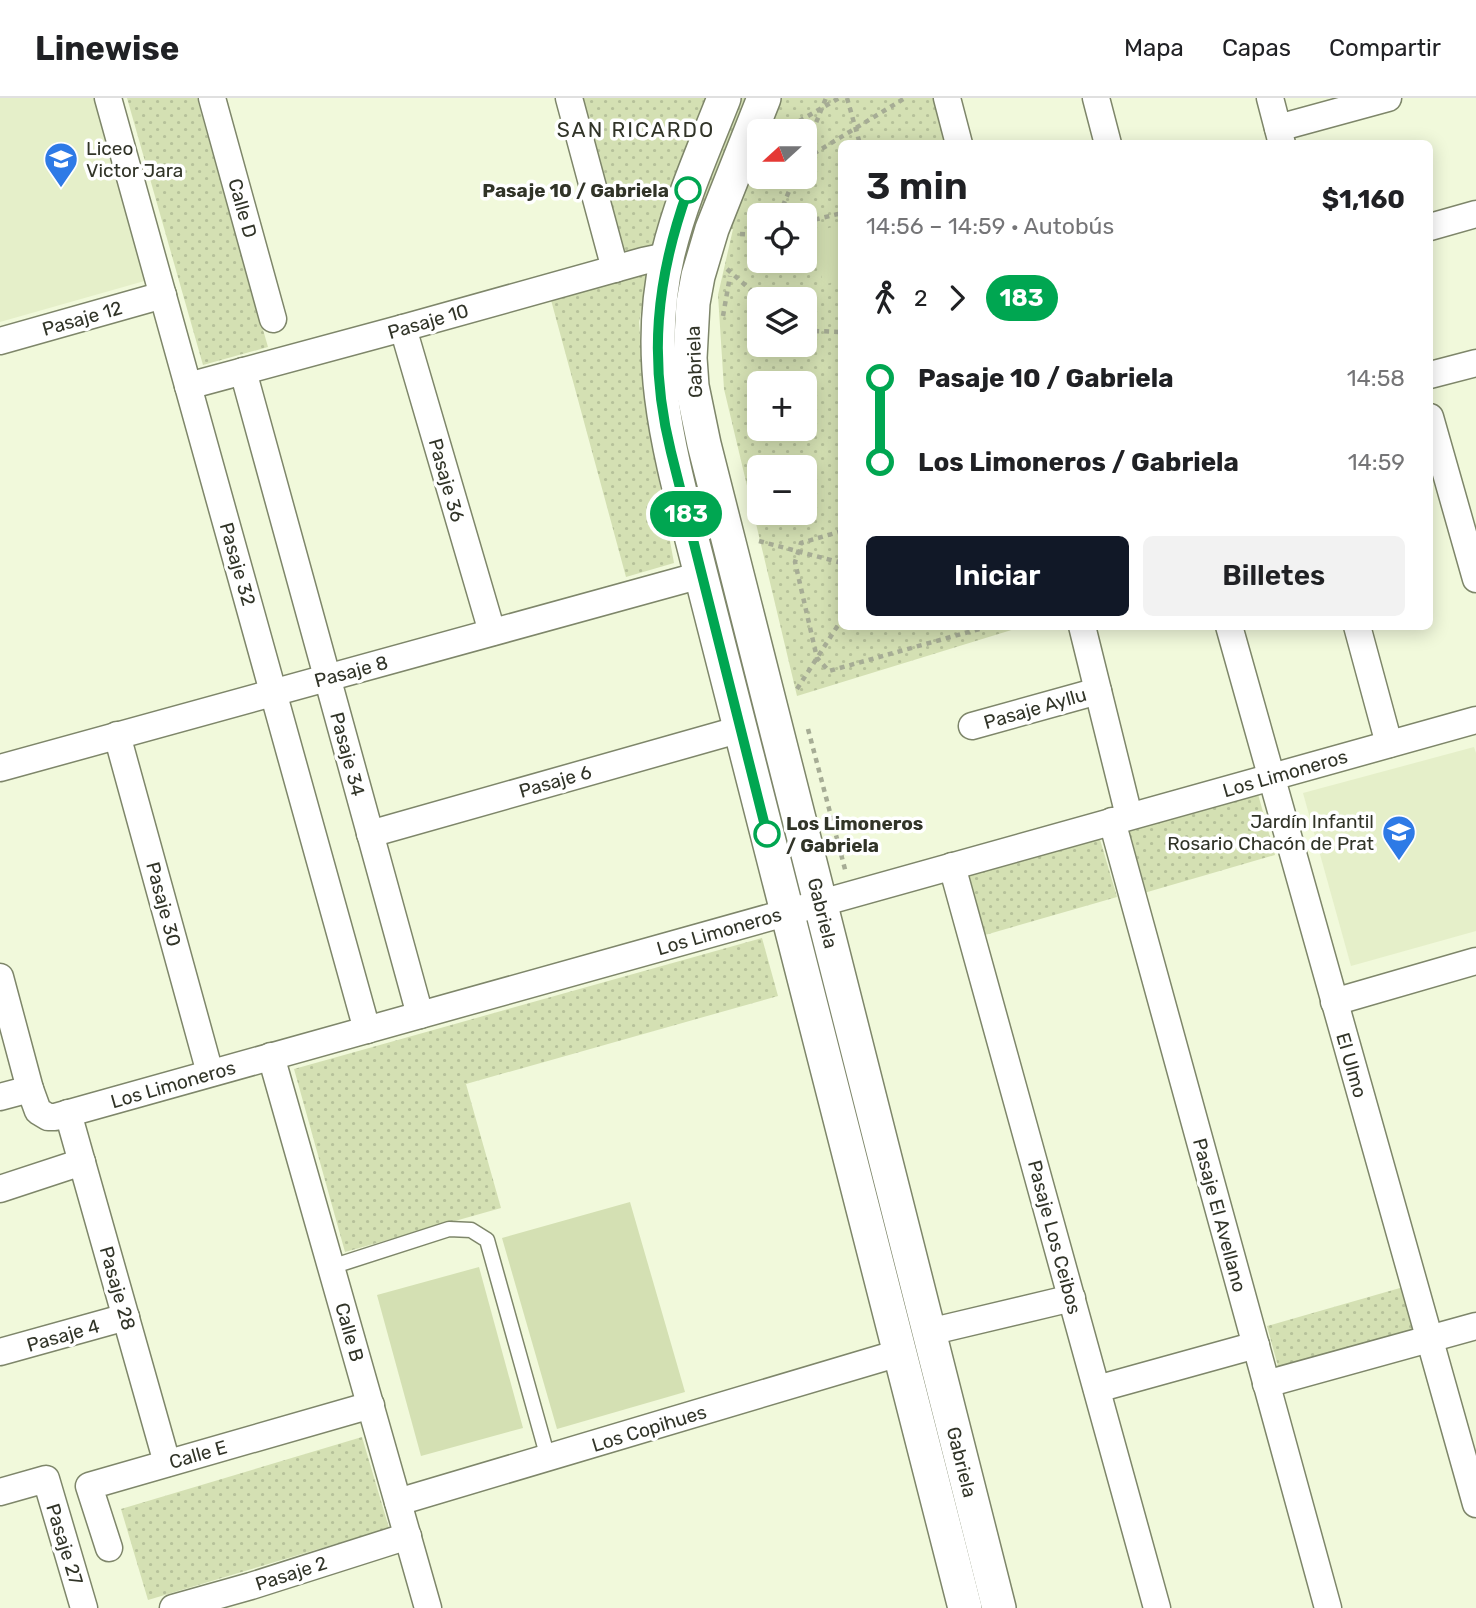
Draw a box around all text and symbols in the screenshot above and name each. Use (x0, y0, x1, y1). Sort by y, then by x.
text: Linewise (35, 29, 179, 68)
text: Mapa (1124, 34, 1184, 62)
text: Capas (1222, 34, 1291, 62)
text: Compartir (1329, 34, 1441, 62)
district label: SAN RICARDO (557, 117, 715, 142)
north arrow (747, 119, 817, 189)
map controls (747, 119, 817, 525)
place label: Liceo Victor Jara (86, 137, 183, 182)
school or university icon: Liceo Victor Jara (42, 140, 80, 189)
text: 3 min (866, 163, 968, 209)
street label: Calle D (223, 176, 262, 241)
marker: Pasaje 10 / Gabriela (675, 177, 701, 203)
place label: Pasaje 10 / Gabriela (482, 179, 669, 202)
text: $1,160 (1322, 184, 1405, 215)
button: locate (747, 203, 817, 273)
text: 14:56 – 14:59 · Autobús (866, 212, 1114, 240)
icon: walk (866, 279, 904, 317)
icon: forward (938, 279, 976, 317)
text: 2 (914, 284, 928, 312)
text: 183 (1000, 284, 1044, 312)
button: layers (747, 287, 817, 357)
street label: Pasaje 12 (39, 296, 125, 341)
street label: Pasaje 10 (385, 299, 471, 344)
street label: Gabriela (682, 325, 707, 399)
text: Pasaje 10 / Gabriela (918, 363, 1174, 394)
text: 14:58 (1347, 364, 1405, 392)
button: + (747, 371, 817, 441)
street label: Pasaje 36 (424, 436, 469, 525)
text: Los Limoneros / Gabriela (918, 447, 1239, 478)
text: 14:59 (1348, 448, 1405, 476)
button: − (747, 455, 817, 525)
line badge: 183 (646, 491, 726, 537)
text: 183 (664, 500, 708, 528)
street label: Pasaje 32 (215, 520, 260, 608)
button: Iniciar (866, 536, 1129, 616)
button: Billetes (1143, 536, 1405, 616)
street label: Pasaje 8 (312, 651, 390, 692)
street label: Pasaje Ayllu (981, 683, 1089, 734)
street label: Pasaje 34 (325, 710, 370, 799)
street label: Los Limoneros (1220, 745, 1350, 802)
street label: Pasaje 6 (516, 760, 594, 803)
place label: Jardín Infantil Rosario Chacón de Prat (1167, 810, 1375, 855)
place label: Los Limoneros / Gabriela (786, 812, 923, 857)
school or university icon: Jardín Infantil Rosario Chacón de Prat (1380, 813, 1418, 862)
marker: Los Limoneros / Gabriela (754, 821, 780, 847)
street label: Pasaje 30 (141, 859, 186, 949)
street label: Gabriela (803, 875, 842, 951)
street label: Los Limoneros (654, 903, 784, 960)
street label: El Ulmo (1331, 1030, 1372, 1100)
street label: Los Limoneros (108, 1056, 238, 1113)
street label: Pasaje El Avellano (1188, 1136, 1251, 1295)
street label: Pasaje Los Ceibos (1023, 1158, 1086, 1317)
street label: Pasaje 28 (95, 1244, 140, 1333)
street label: Calle B (330, 1300, 369, 1364)
street label: Pasaje 4 (24, 1314, 102, 1357)
street label: Los Copihues (589, 1400, 709, 1457)
street label: Gabriela (942, 1424, 981, 1500)
street label: Calle E (167, 1435, 230, 1474)
street label: Pasaje 27 (41, 1501, 88, 1588)
street label: Pasaje 2 (252, 1551, 330, 1596)

